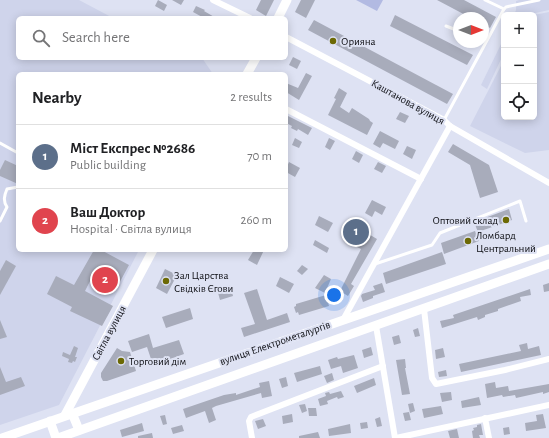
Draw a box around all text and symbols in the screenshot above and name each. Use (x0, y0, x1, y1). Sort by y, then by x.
north arrow (453, 12, 489, 48)
map controls (501, 12, 537, 120)
button: + (501, 12, 537, 48)
search box (16, 16, 288, 60)
icon: search (30, 27, 52, 49)
text: Search here (62, 30, 130, 45)
marker: Орияна (328, 36, 338, 46)
place label: Орияна (341, 36, 376, 47)
button: − (501, 48, 537, 84)
street label: Каштанова вулиця (369, 77, 447, 127)
button: locate (501, 84, 537, 120)
text: Nearby (32, 89, 82, 106)
text: 2 results (230, 91, 272, 104)
text: Міст Експрес №2686 (70, 141, 195, 156)
text: 1 (43, 150, 47, 163)
text: 70 m (247, 150, 272, 163)
text: Public building (70, 159, 146, 172)
text: Ваш Доктор (70, 205, 145, 220)
text: 2 (42, 214, 48, 227)
text: 260 m (241, 214, 272, 227)
place label: Оптовий склад (432, 215, 498, 226)
marker: Оптовий склад (501, 215, 511, 225)
pin: 1 (343, 217, 369, 247)
text: Hospital · Світла вулиця (70, 223, 192, 236)
place label: Ломбард Центральний (476, 230, 536, 254)
marker: Ломбард Центральний (463, 236, 473, 246)
pin: 2 (92, 265, 118, 295)
place label: Зал Царства Свідків Єгови (174, 270, 233, 294)
marker: Зал Царства Свідків Єгови (161, 276, 171, 286)
your location (324, 285, 344, 305)
street label: Світла вулиця (90, 304, 128, 362)
street label: вулиця Електрометалургів (218, 319, 332, 367)
marker: Торговий дім (116, 356, 126, 366)
place label: Торговий дім (129, 356, 186, 367)

